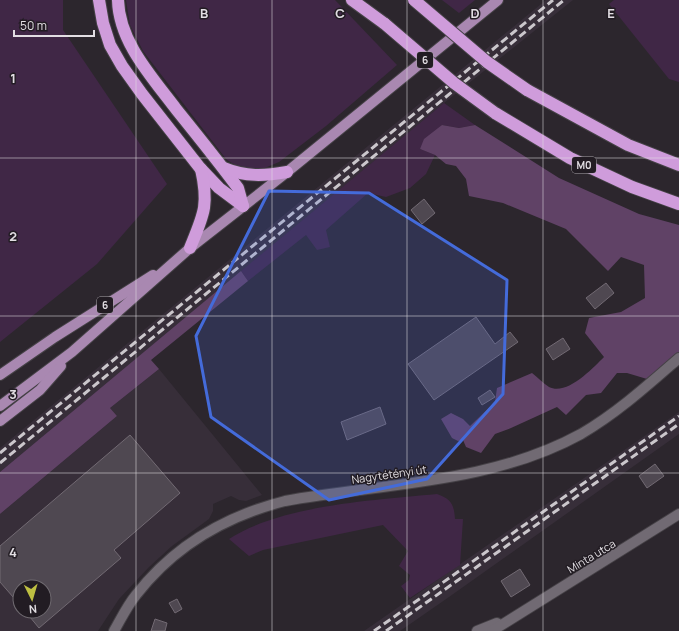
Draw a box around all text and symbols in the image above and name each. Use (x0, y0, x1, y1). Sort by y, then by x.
text: B (200, 4, 208, 22)
text: C (335, 4, 345, 22)
text: D (470, 4, 480, 22)
text: E (607, 4, 615, 22)
scale bar (14, 12, 94, 38)
text: 50 m (20, 17, 47, 34)
road number: 6 (417, 52, 433, 68)
text: 1 (10, 69, 16, 87)
road number: M0 (572, 157, 596, 173)
text: 2 (9, 227, 17, 245)
road number: 6 (97, 297, 113, 313)
text: 3 (9, 385, 17, 403)
street label: Nagytétényi út (350, 461, 428, 487)
street label: Minta utca (564, 536, 618, 576)
text: 4 (9, 543, 17, 561)
north arrow (12, 579, 52, 619)
text: N (28, 602, 38, 617)

